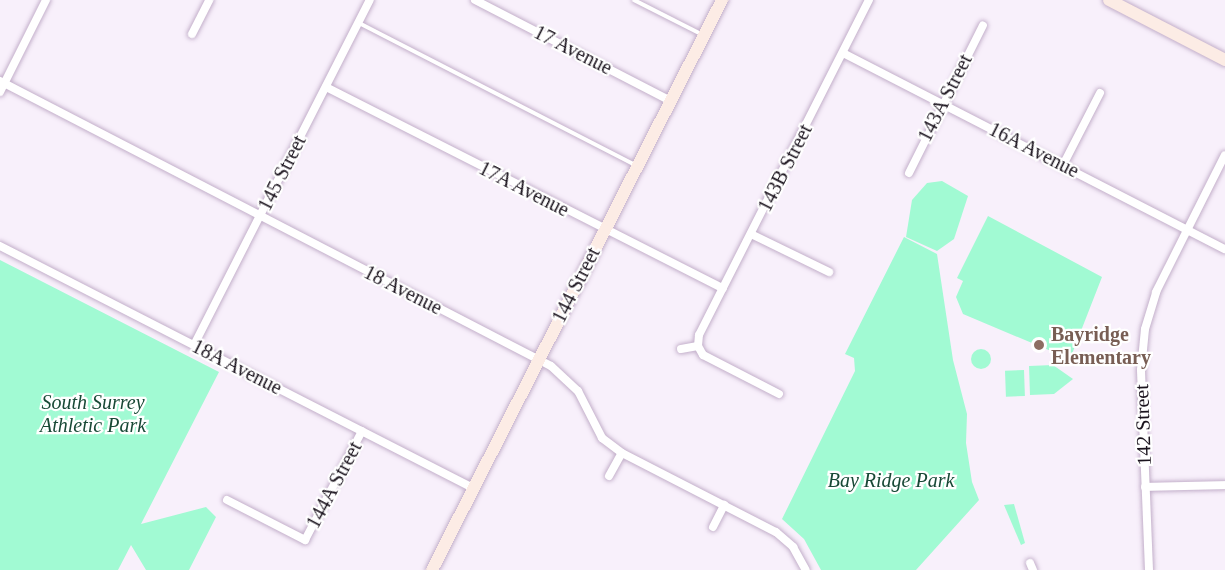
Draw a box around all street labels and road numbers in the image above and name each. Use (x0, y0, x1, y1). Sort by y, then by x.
street label: 17 Avenue (529, 20, 617, 80)
street label: 143A Street (912, 50, 978, 146)
street label: 16A Avenue (984, 117, 1084, 183)
street label: 143B Street (753, 120, 817, 216)
street label: 145 Street (253, 131, 311, 215)
street label: 17A Avenue (474, 156, 574, 222)
street label: 144 Street (547, 243, 605, 327)
street label: 18 Avenue (359, 260, 447, 320)
street label: 18A Avenue (187, 334, 287, 400)
street label: 142 Street (1130, 384, 1156, 466)
street label: 144A Street (301, 437, 367, 533)

